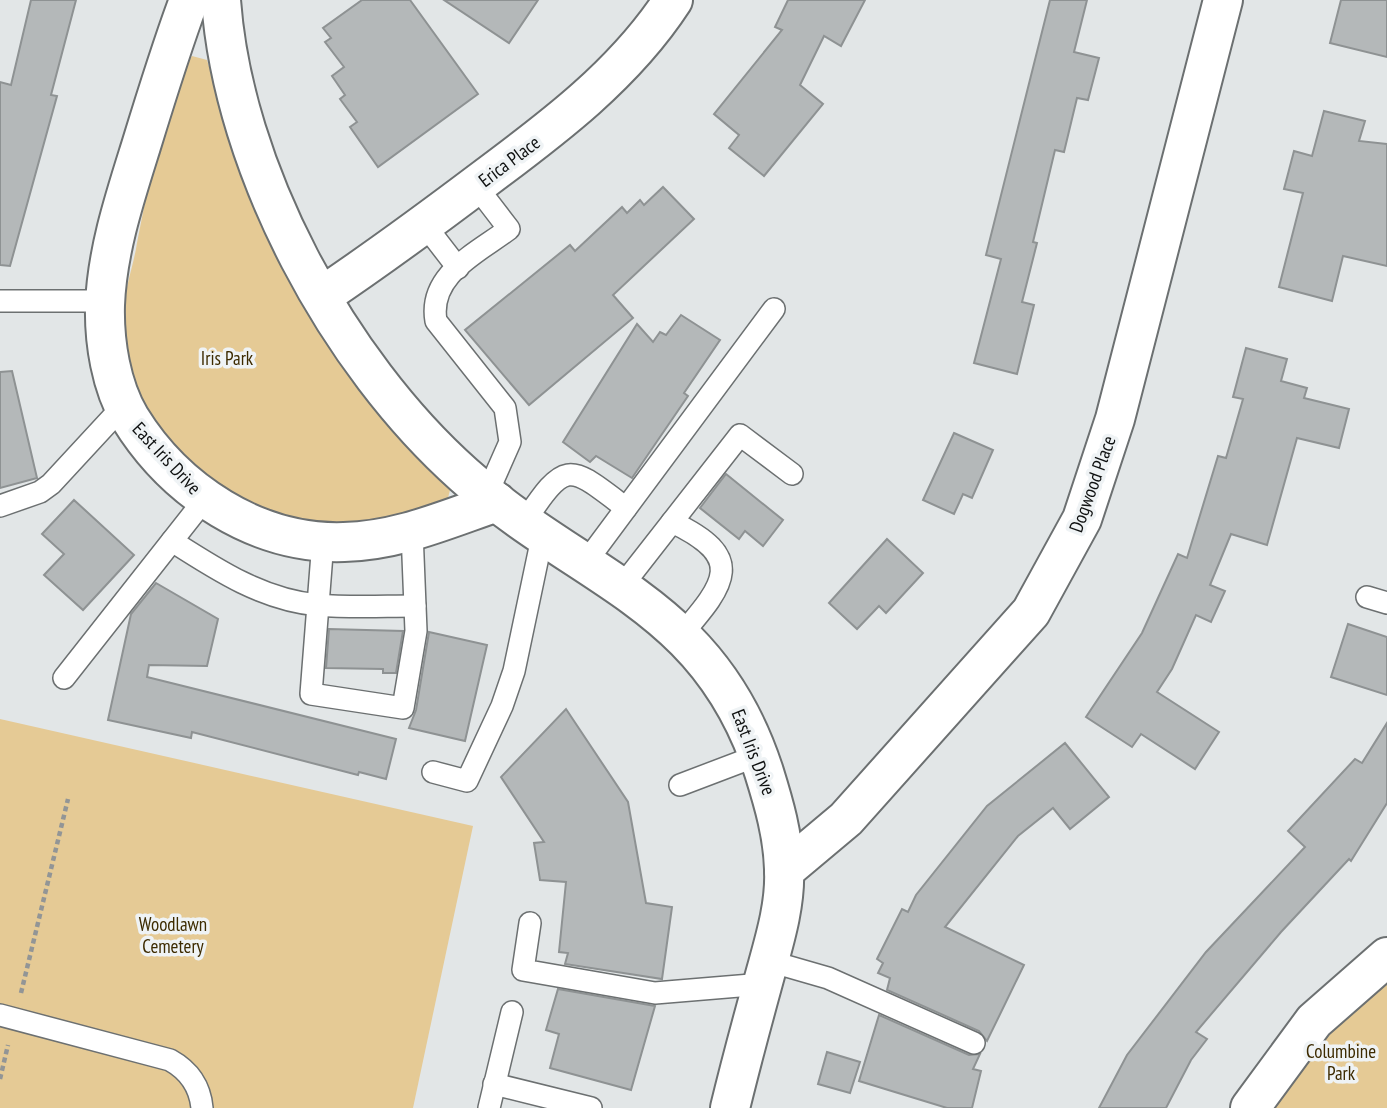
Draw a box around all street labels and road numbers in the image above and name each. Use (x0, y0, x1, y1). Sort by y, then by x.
street label: Erica Place (474, 130, 545, 192)
street label: East Iris Drive (127, 417, 207, 499)
street label: Dogwood Place (1063, 432, 1121, 536)
street label: East Iris Drive (727, 706, 781, 799)

